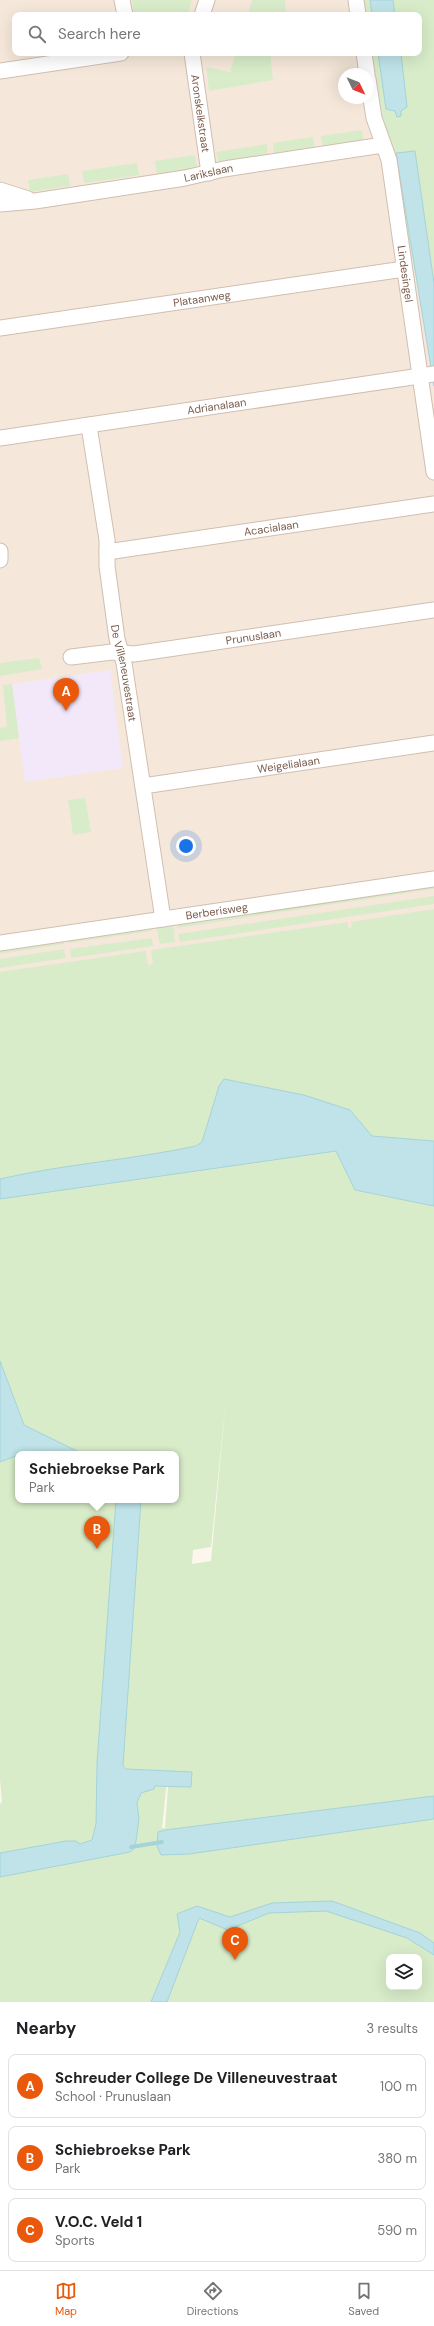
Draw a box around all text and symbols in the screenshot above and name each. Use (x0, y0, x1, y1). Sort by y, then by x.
search box (12, 12, 422, 56)
icon: search (26, 23, 48, 45)
text: Search here (58, 24, 141, 44)
north arrow (338, 68, 374, 104)
street label: Aronskelkstraat (188, 74, 213, 153)
street label: Larikslaan (183, 161, 234, 185)
street label: Lindesingel (394, 245, 416, 303)
street label: Plataanweg (172, 287, 231, 310)
street label: Adrianalaan (186, 395, 247, 417)
street label: Acacialaan (243, 517, 299, 539)
street label: De Villeneuvestraat (108, 624, 140, 722)
street label: Prunuslaan (225, 626, 282, 647)
pin: A (53, 678, 79, 711)
street label: Weigelialaan (256, 753, 321, 776)
your location (176, 836, 196, 856)
street label: Berberisweg (185, 900, 249, 923)
popup (15, 1451, 179, 1503)
text: Schiebroekse Park (29, 1459, 165, 1479)
text: Park (29, 1479, 55, 1496)
pin: B (84, 1516, 110, 1549)
pin: C (222, 1927, 248, 1960)
map controls (386, 1954, 422, 1990)
button: layers (386, 1954, 422, 1990)
text: Nearby (16, 2017, 76, 2039)
text: 3 results (366, 2020, 418, 2037)
text: Schreuder College De Villeneuvestraat (55, 2068, 337, 2088)
text: A (25, 2078, 35, 2095)
text: 100 m (380, 2078, 417, 2095)
text: School · Prunuslaan (55, 2088, 171, 2105)
text: Schiebroekse Park (55, 2140, 191, 2160)
text: B (26, 2150, 34, 2167)
text: 380 m (377, 2150, 417, 2167)
text: Park (55, 2160, 81, 2177)
text: V.O.C. Veld 1 (55, 2212, 142, 2232)
text: C (25, 2222, 35, 2239)
text: 590 m (377, 2222, 417, 2239)
text: Sports (55, 2232, 95, 2249)
tab: Map (55, 2280, 77, 2318)
tab: Directions (187, 2280, 239, 2318)
tab: Saved (348, 2280, 379, 2318)

